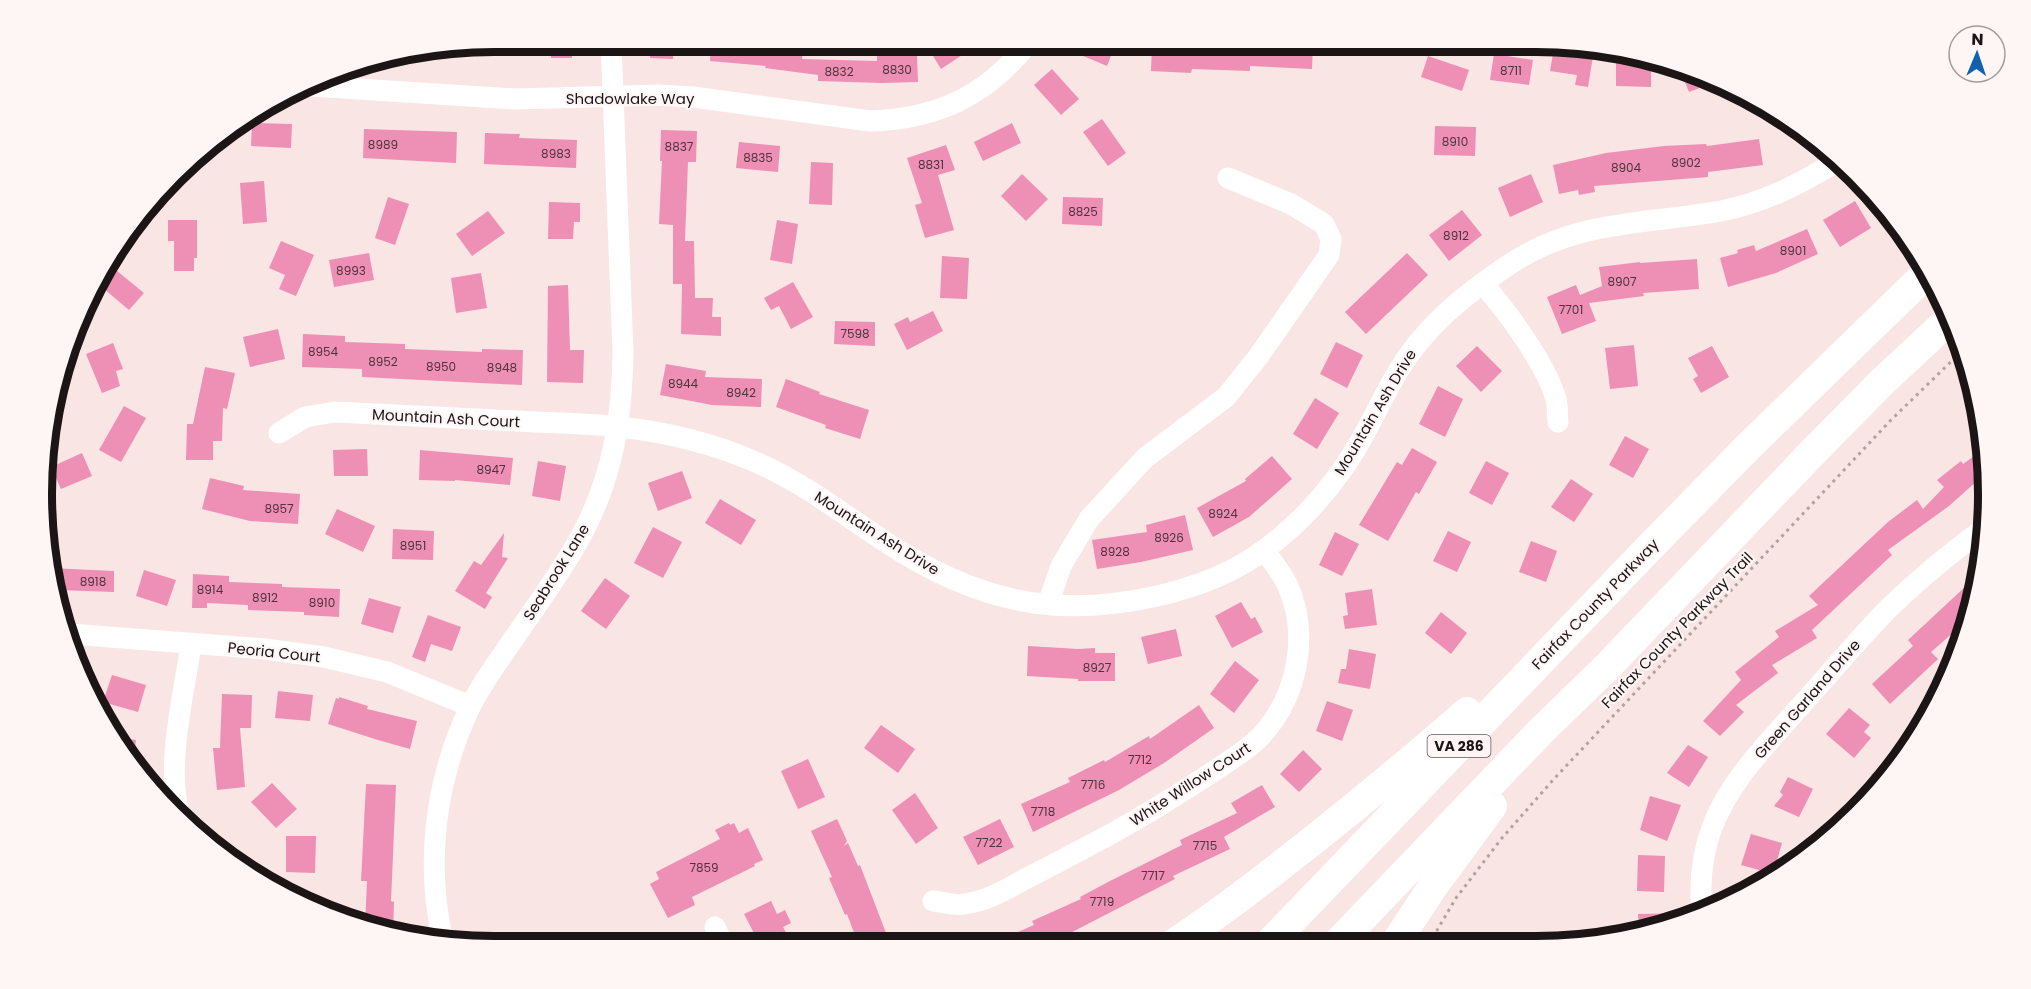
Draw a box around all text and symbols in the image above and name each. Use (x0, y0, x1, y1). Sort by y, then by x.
north arrow (1947, 24, 2007, 84)
text: N (1971, 28, 1984, 51)
house number: 8830 (882, 61, 912, 78)
house number: 8711 (1500, 62, 1522, 79)
house number: 8832 (824, 63, 854, 80)
street label: Shadowlake Way (566, 88, 695, 109)
house number: 8910 (1442, 133, 1468, 150)
house number: 8989 (368, 136, 398, 153)
house number: 8837 (665, 138, 694, 155)
house number: 8983 (541, 145, 571, 162)
house number: 8835 (743, 149, 773, 166)
house number: 8902 (1671, 154, 1701, 171)
house number: 8831 (918, 156, 944, 173)
house number: 8904 (1611, 159, 1642, 176)
house number: 8825 (1068, 203, 1098, 220)
house number: 8912 (1443, 227, 1469, 244)
house number: 8901 (1780, 242, 1806, 259)
house number: 8993 (336, 262, 366, 279)
house number: 8907 (1607, 273, 1637, 290)
house number: 7701 (1559, 301, 1583, 318)
house number: 7598 (840, 325, 870, 342)
house number: 8954 (308, 343, 339, 360)
street label: Mountain Ash Drive (1329, 345, 1421, 479)
house number: 8952 (368, 353, 398, 370)
house number: 8950 (426, 358, 456, 375)
house number: 8948 (487, 359, 517, 376)
house number: 8944 (668, 375, 699, 392)
house number: 8942 (726, 384, 756, 401)
street label: Mountain Ash Court (372, 404, 520, 432)
house number: 8947 (476, 461, 506, 478)
street label: Mountain Ash Drive (810, 486, 944, 580)
house number: 8957 (264, 500, 294, 517)
house number: 8924 (1208, 505, 1238, 522)
street label: Seabrook Lane (518, 520, 594, 624)
house number: 8926 (1154, 529, 1184, 546)
street label: Fairfax County Parkway (1527, 534, 1664, 674)
house number: 8951 (400, 537, 426, 554)
house number: 8928 (1100, 543, 1130, 560)
street label: Fairfax County Parkway Trail (1597, 547, 1757, 713)
house number: 8918 (80, 573, 106, 590)
house number: 8914 (197, 581, 224, 598)
house number: 8912 (252, 589, 278, 606)
house number: 8910 (309, 594, 335, 611)
street label: Green Garland Drive (1749, 635, 1865, 763)
street label: Peoria Court (227, 637, 321, 667)
house number: 8927 (1083, 659, 1112, 676)
road number: VA 286 (1428, 735, 1490, 757)
street label: White Willow Court (1126, 737, 1254, 831)
house number: 7712 (1128, 751, 1152, 768)
house number: 7716 (1081, 776, 1105, 793)
house number: 7718 (1031, 803, 1055, 820)
house number: 7722 (976, 834, 1003, 851)
house number: 7715 (1193, 837, 1217, 854)
house number: 7859 (689, 859, 719, 876)
house number: 7717 (1141, 867, 1165, 884)
house number: 7719 (1090, 893, 1114, 910)

